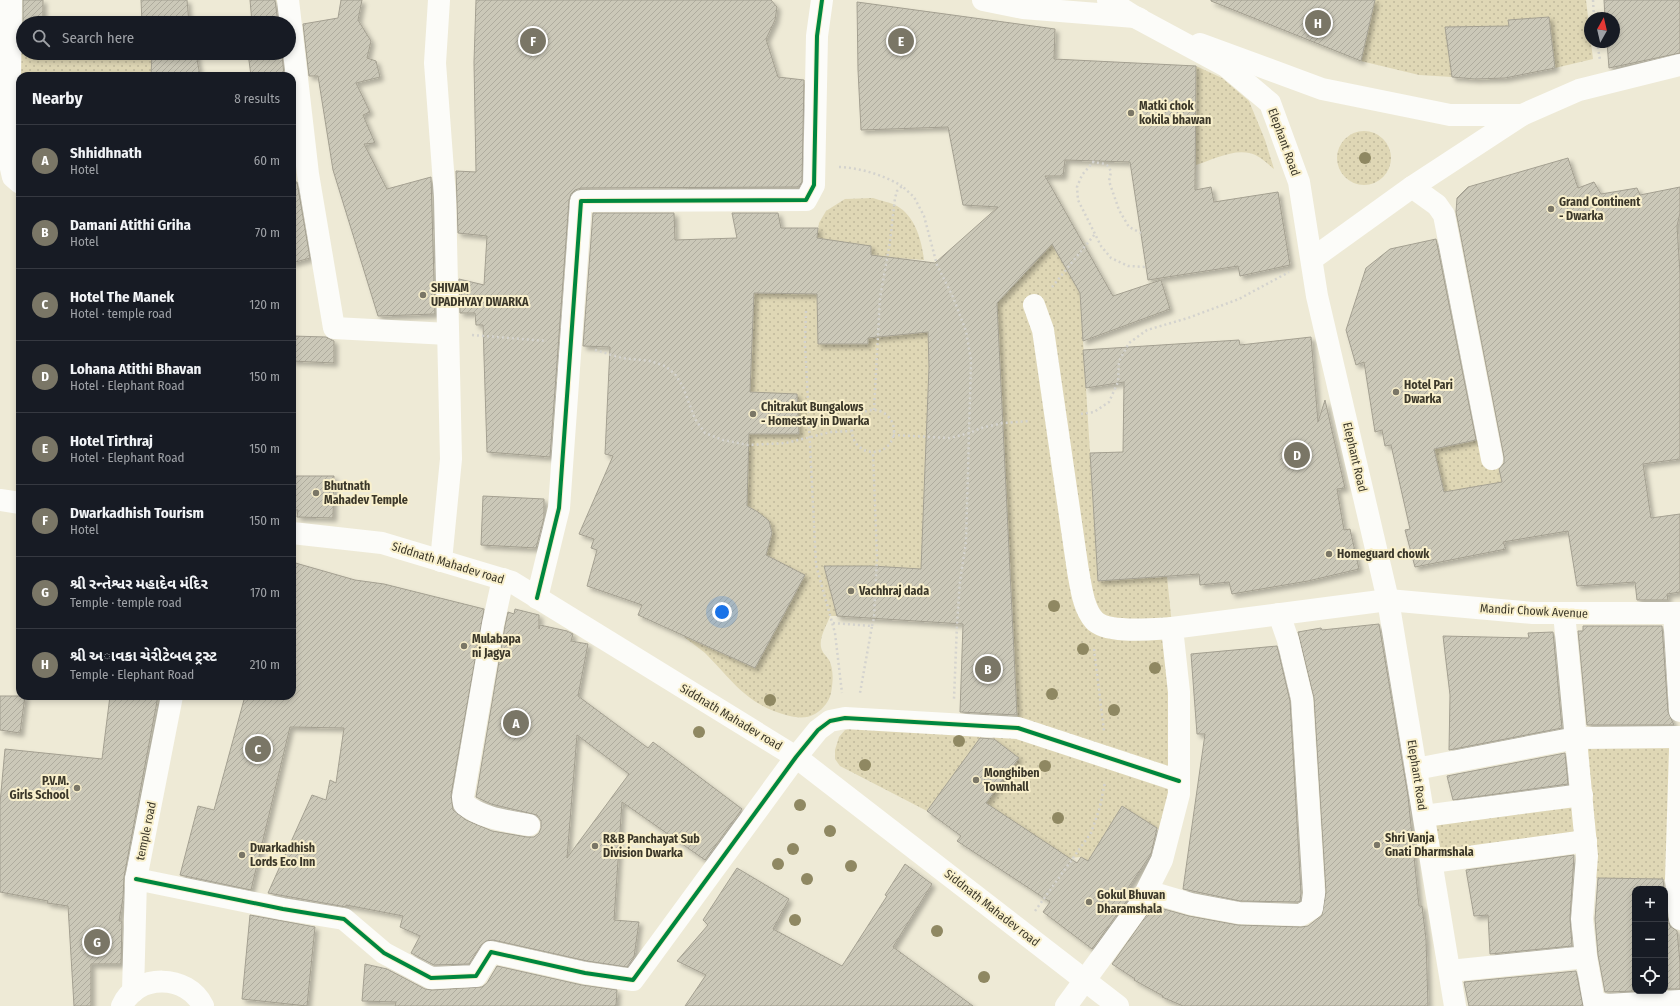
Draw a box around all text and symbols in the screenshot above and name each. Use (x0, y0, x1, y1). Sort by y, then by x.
pin: H (1305, 8, 1331, 38)
north arrow (1584, 12, 1620, 48)
search box (16, 16, 296, 60)
pin: F (520, 26, 546, 56)
pin: E (888, 26, 914, 56)
icon: search (30, 27, 52, 49)
text: Search here (62, 29, 134, 47)
text: Nearby (32, 88, 83, 109)
text: 8 results (234, 91, 280, 106)
place label: Matki chok kokila bhawan (1139, 99, 1211, 127)
street label: Elephant Road (1265, 106, 1303, 178)
marker: Matki chok kokila bhawan (1126, 108, 1136, 118)
text: Shhidhnath (70, 144, 142, 162)
text: A (41, 153, 49, 168)
text: 60 m (254, 153, 280, 168)
text: Hotel (70, 162, 99, 177)
place label: Grand Continent - Dwarka (1559, 195, 1641, 223)
marker: Grand Continent - Dwarka (1546, 204, 1556, 214)
text: Damani Atithi Griha (70, 216, 191, 234)
text: B (41, 225, 49, 240)
text: 70 m (255, 225, 280, 240)
text: Hotel (70, 234, 99, 249)
place label: SHIVAM UPADHYAY DWARKA (431, 281, 529, 309)
text: Hotel The Manek (70, 288, 174, 306)
marker: SHIVAM UPADHYAY DWARKA (418, 290, 428, 300)
text: C (42, 297, 48, 312)
text: 120 m (249, 297, 280, 312)
text: Hotel · temple road (70, 306, 172, 321)
text: Lohana Atithi Bhavan (70, 360, 201, 378)
text: D (41, 369, 49, 384)
text: 150 m (249, 369, 280, 384)
text: Hotel · Elephant Road (70, 378, 185, 393)
place label: Hotel Pari Dwarka (1404, 378, 1453, 406)
marker: Hotel Pari Dwarka (1391, 387, 1401, 397)
place label: Chitrakut Bungalows - Homestay in Dwarka (761, 400, 870, 428)
marker: Chitrakut Bungalows - Homestay in Dwarka (748, 409, 758, 419)
street label: Elephant Road (1340, 421, 1370, 493)
text: Hotel Tirthraj (70, 432, 153, 450)
pin: D (1284, 440, 1310, 470)
text: E (42, 441, 48, 456)
text: 150 m (249, 441, 280, 456)
text: Hotel · Elephant Road (70, 450, 185, 465)
place label: Bhutnath Mahadev Temple (324, 479, 408, 507)
marker: Bhutnath Mahadev Temple (311, 488, 321, 498)
text: Dwarkadhish Tourism (70, 504, 204, 522)
text: F (42, 513, 48, 528)
text: 150 m (249, 513, 280, 528)
text: Hotel (70, 522, 99, 537)
street label: Siddnath Mahadev road (390, 539, 506, 587)
place label: Homeguard chowk (1337, 547, 1430, 561)
marker: Homeguard chowk (1324, 549, 1334, 559)
text: શ્રી રન્તેશ્વર મહાદેવ મંદિર (70, 575, 208, 593)
place label: Vachhraj dada (858, 584, 929, 598)
text: G (41, 585, 49, 600)
text: 170 m (250, 585, 280, 600)
marker: Vachhraj dada (846, 586, 856, 596)
text: Temple · temple road (70, 595, 182, 610)
street label: Mandir Chowk Avenue (1480, 601, 1588, 621)
your location (712, 602, 732, 622)
place label: Mulabapa ni Jagya (472, 632, 521, 660)
marker: Mulabapa ni Jagya (459, 641, 469, 651)
text: શ્રી અાવકા ચેરીટેબલ ટ્રસ્ટ (70, 647, 217, 665)
pin: B (975, 654, 1001, 684)
text: H (41, 657, 49, 672)
text: 210 m (250, 657, 280, 672)
text: Temple · Elephant Road (70, 667, 194, 682)
street label: Siddnath Mahadev road (677, 681, 785, 753)
pin: A (503, 708, 529, 738)
pin: C (245, 734, 271, 764)
street label: Elephant Road (1405, 739, 1429, 811)
place label: Monghiben Townhall (984, 766, 1040, 794)
place label: P.V.M. Girls School (10, 774, 70, 802)
marker: Monghiben Townhall (971, 775, 981, 785)
marker: P.V.M. Girls School (72, 783, 82, 793)
street label: temple road (133, 800, 159, 862)
place label: Shri Vanja Gnati Dharmshala (1385, 831, 1474, 859)
place label: R&B Panchayat Sub Division Dwarka (603, 832, 700, 860)
marker: Shri Vanja Gnati Dharmshala (1372, 840, 1382, 850)
place label: Dwarkadhish Lords Eco Inn (250, 841, 315, 869)
marker: R&B Panchayat Sub Division Dwarka (590, 841, 600, 851)
marker: Dwarkadhish Lords Eco Inn (237, 850, 247, 860)
street label: Siddnath Mahadev road (942, 867, 1042, 949)
map controls (1632, 886, 1668, 994)
button: + (1632, 886, 1668, 922)
place label: Gokul Bhuvan Dharamshala (1097, 888, 1165, 916)
marker: Gokul Bhuvan Dharamshala (1084, 897, 1094, 907)
button: − (1632, 922, 1668, 958)
pin: G (84, 927, 110, 957)
button: locate (1632, 958, 1668, 994)

